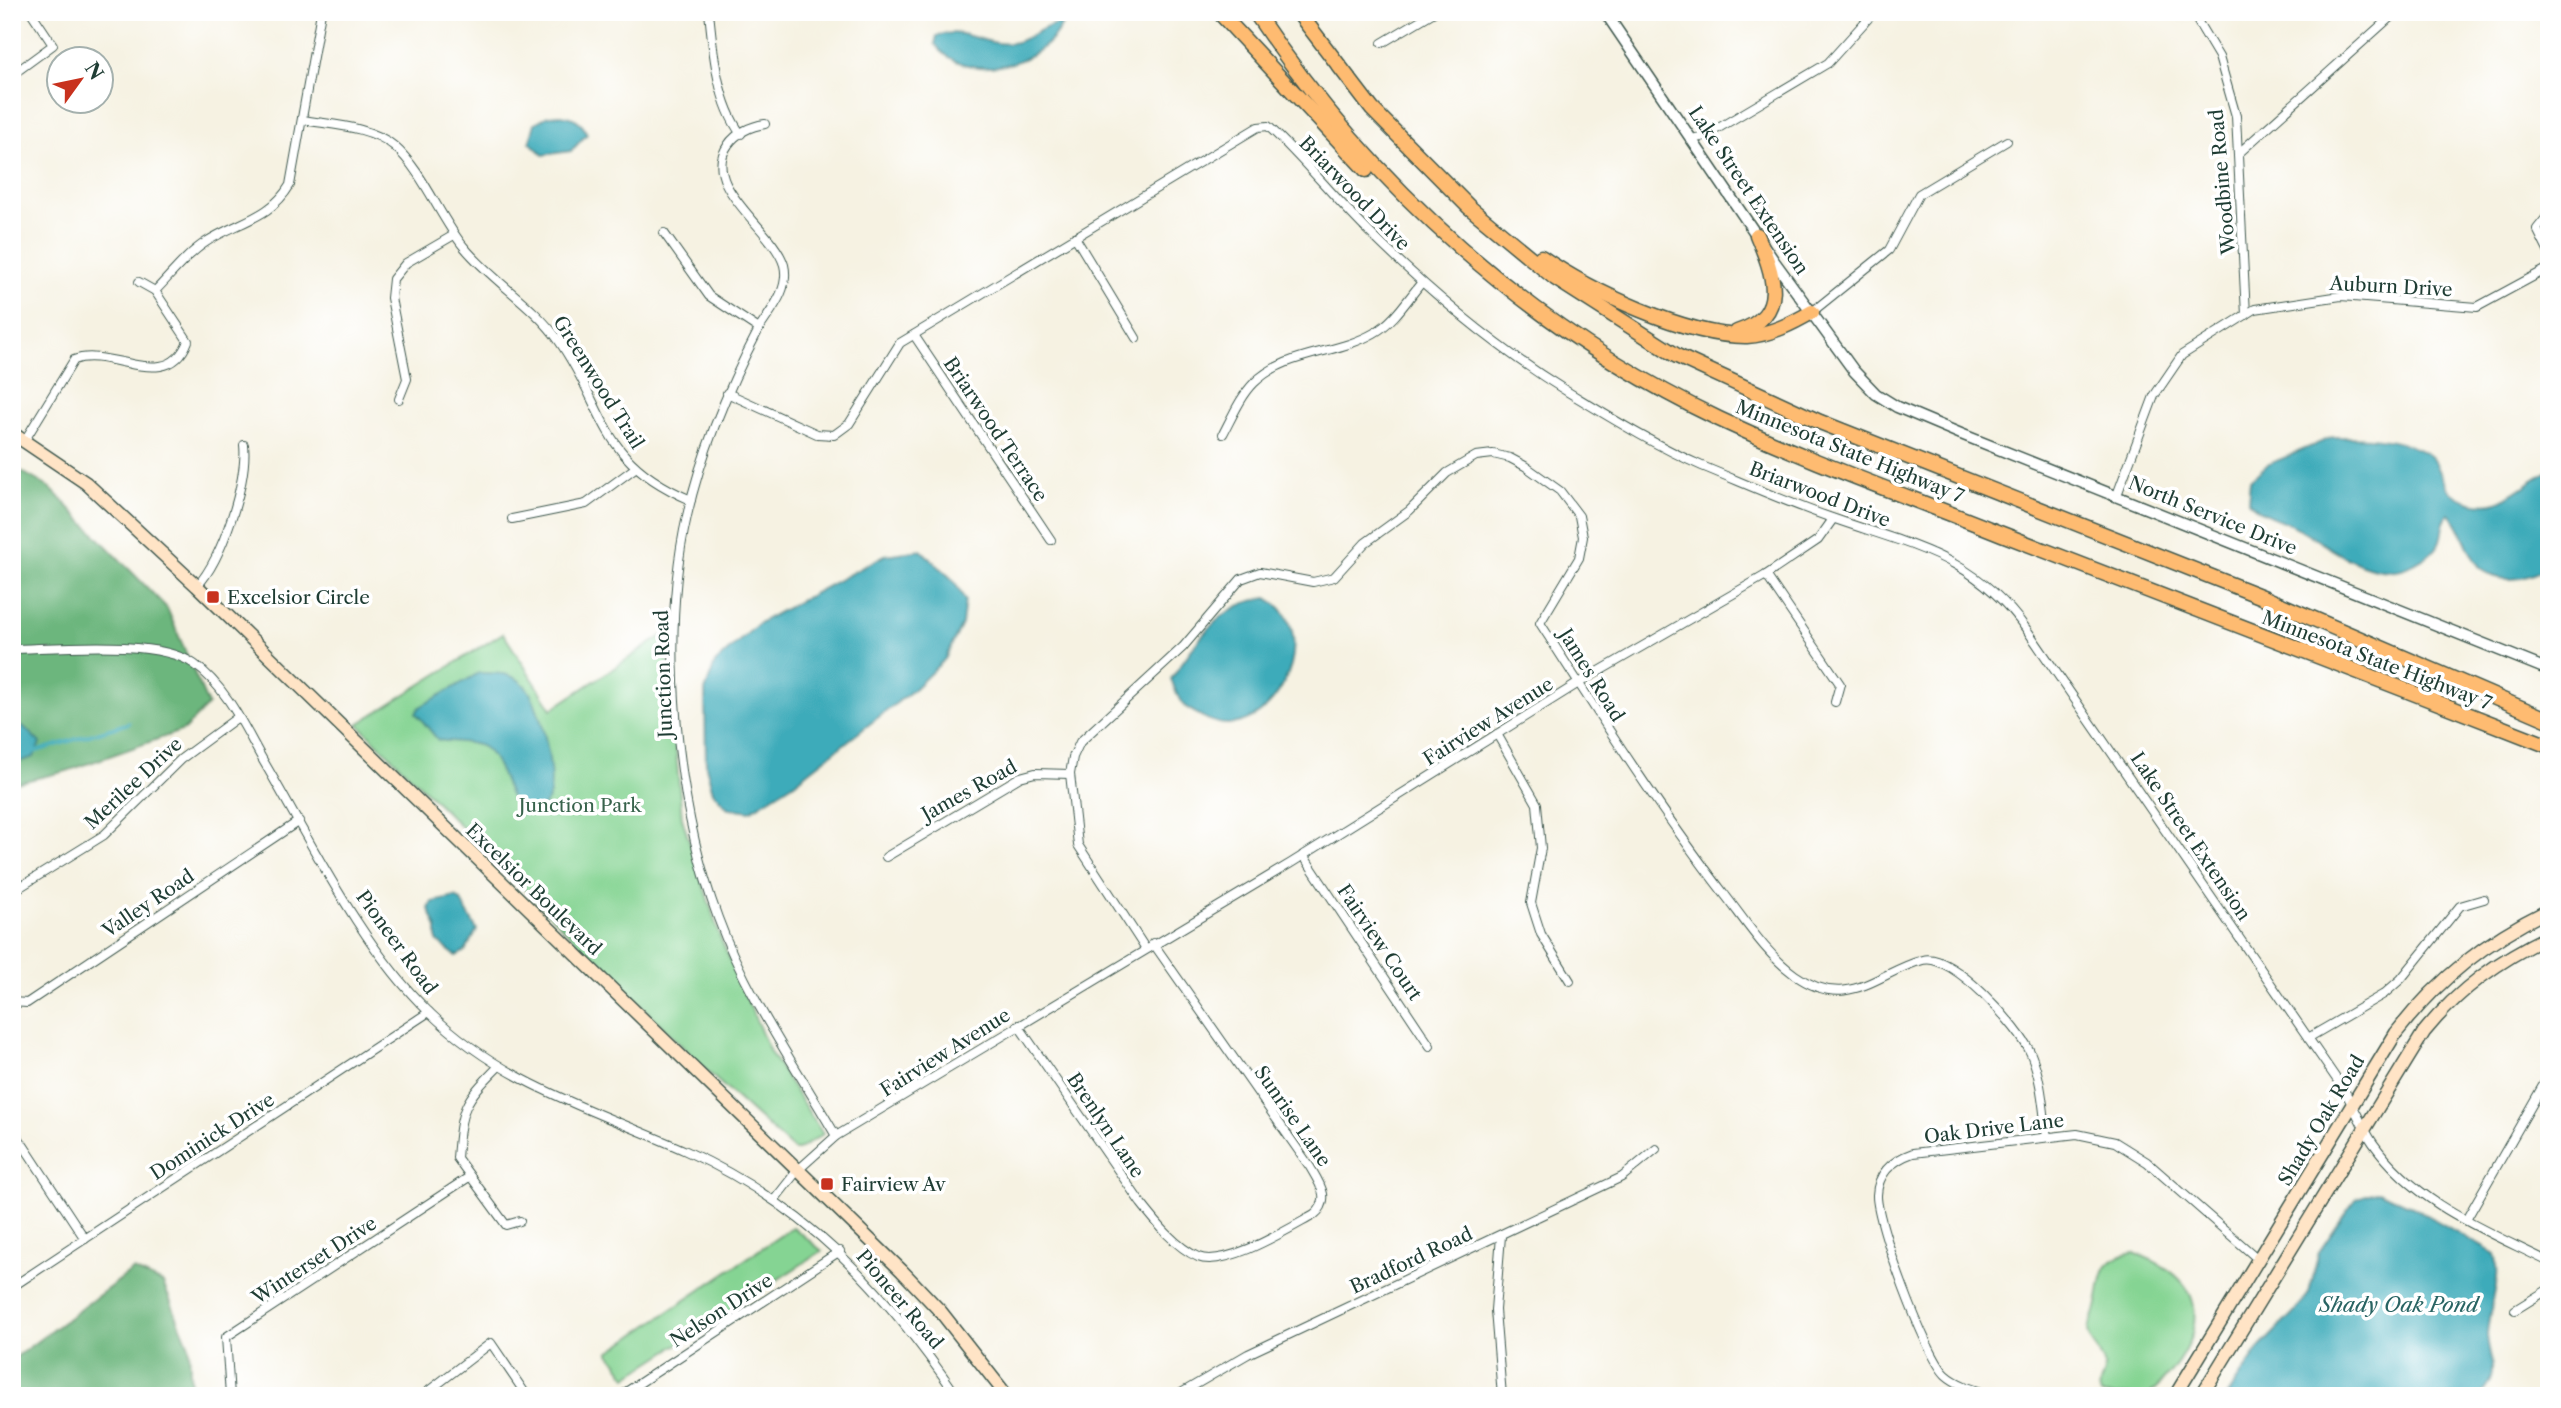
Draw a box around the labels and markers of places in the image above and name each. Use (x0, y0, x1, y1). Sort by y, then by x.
place label: Excelsior Circle (227, 586, 370, 609)
marker: Excelsior Circle (205, 589, 221, 605)
place label: Fairview Av (841, 1173, 946, 1196)
marker: Fairview Av (819, 1176, 835, 1192)

